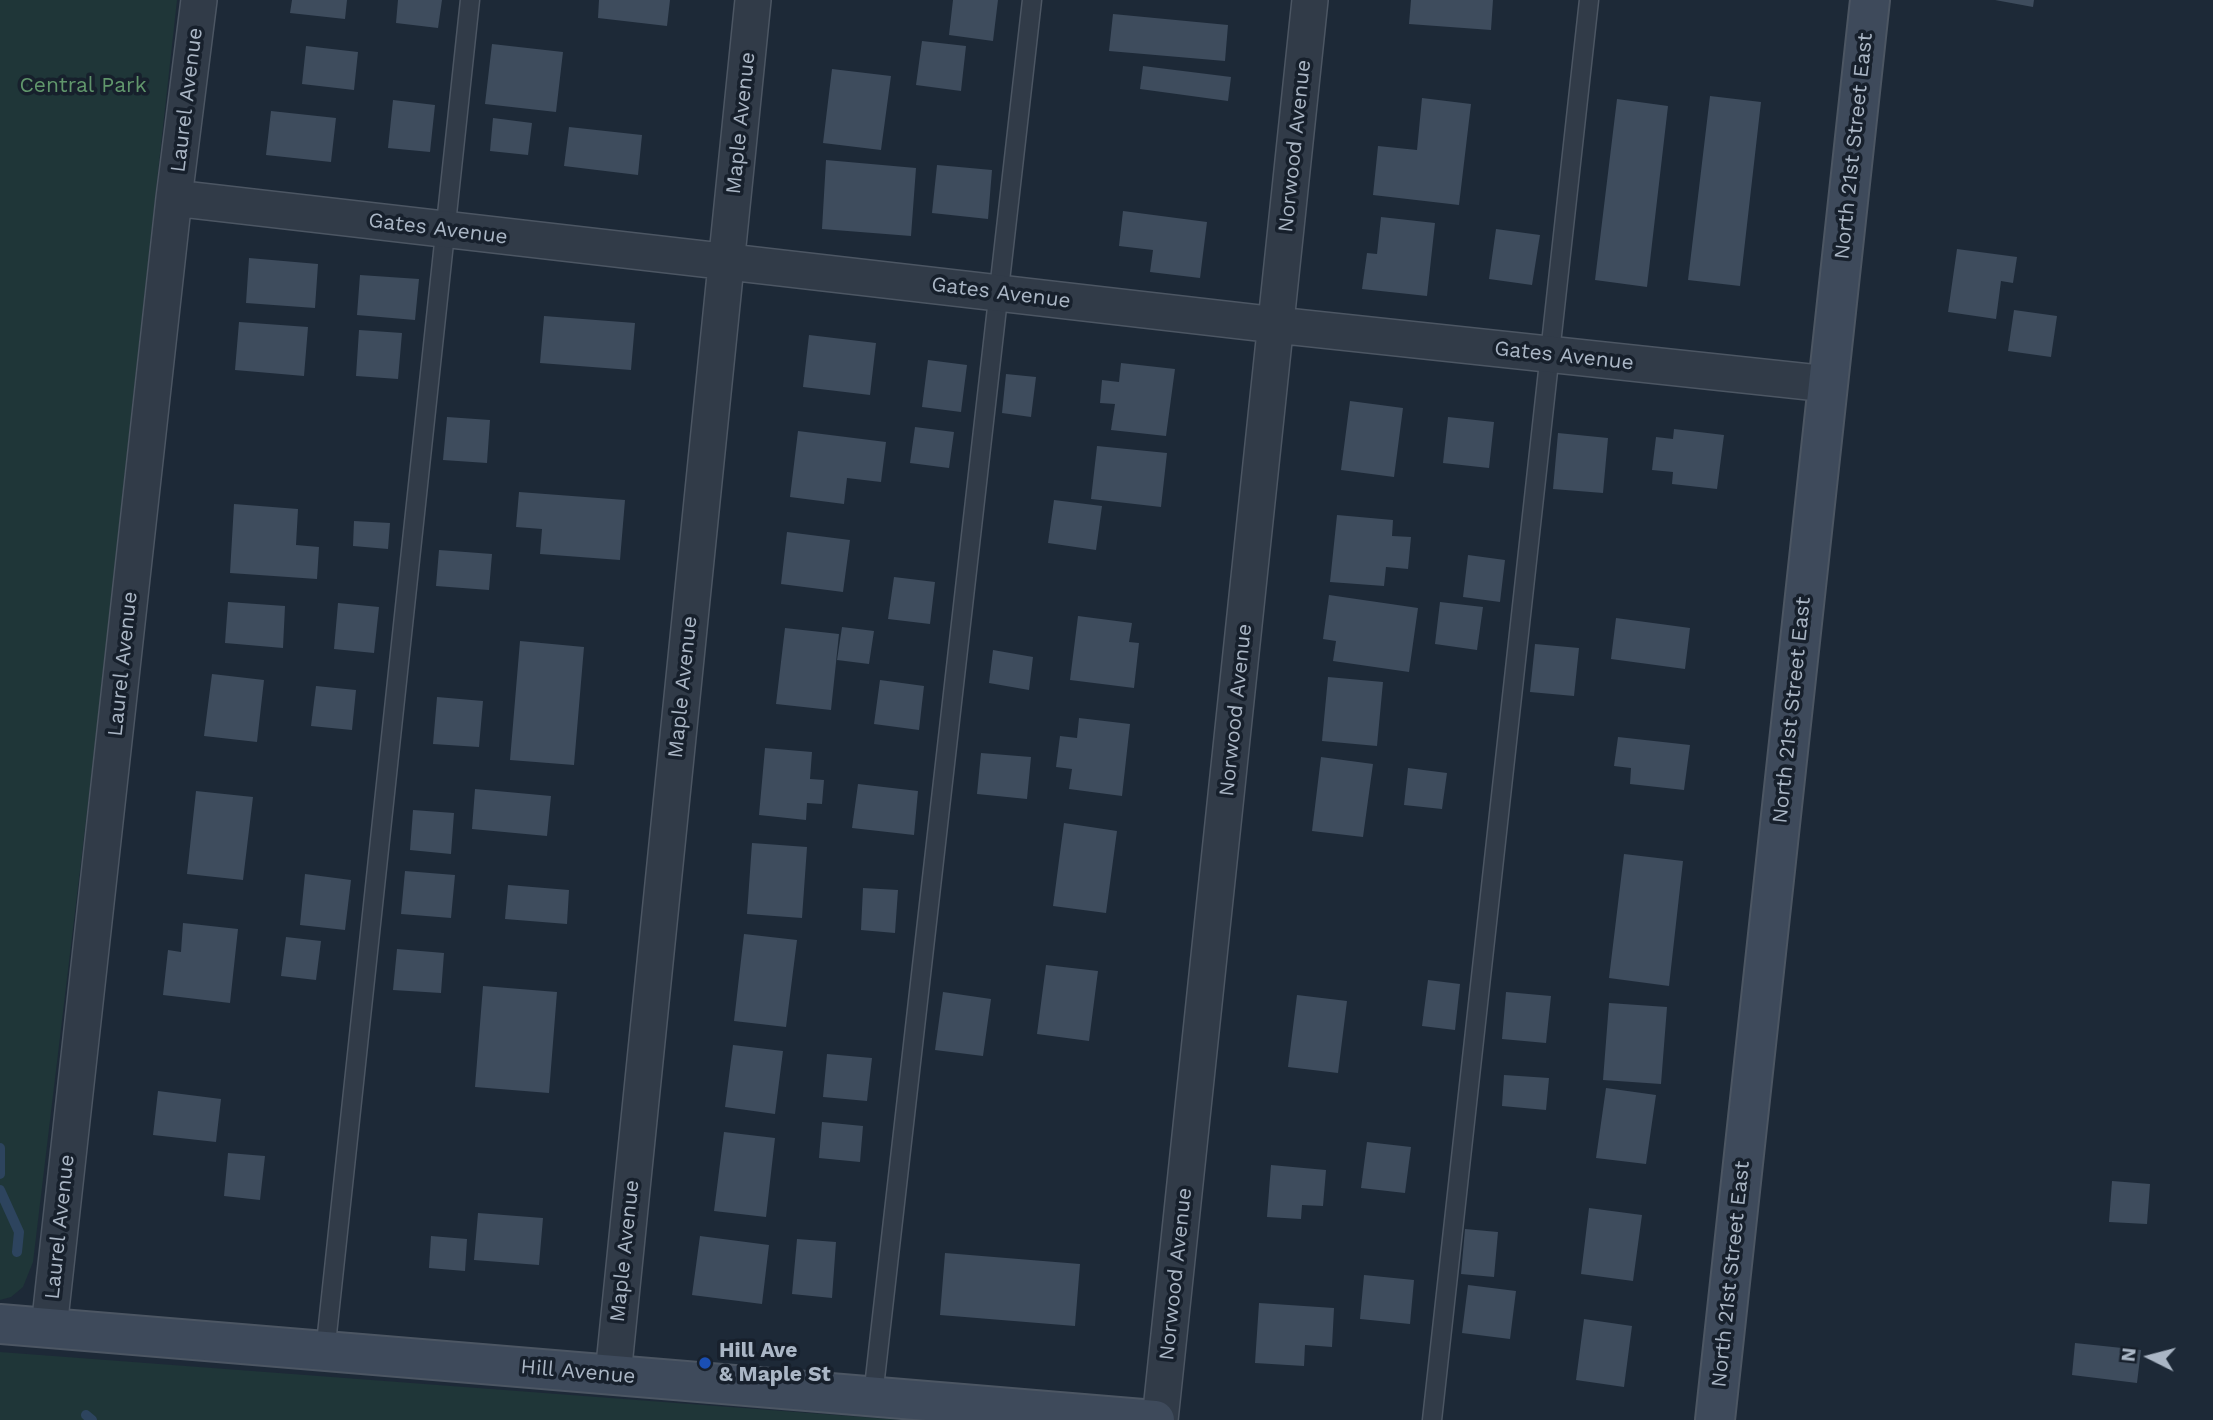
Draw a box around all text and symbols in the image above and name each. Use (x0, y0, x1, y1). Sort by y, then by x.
street label: Laurel Avenue (166, 26, 208, 174)
street label: North 21st Street East (1830, 31, 1878, 261)
street label: Maple Avenue (721, 51, 761, 195)
street label: Norwood Avenue (1273, 58, 1317, 234)
park label: Central Park (19, 73, 147, 99)
street label: Gates Avenue (367, 208, 509, 250)
street label: Gates Avenue (930, 272, 1072, 314)
street label: Gates Avenue (1493, 336, 1635, 376)
street label: Laurel Avenue (103, 590, 143, 738)
street label: North 21st Street East (1768, 595, 1816, 825)
street label: Maple Avenue (663, 615, 703, 759)
street label: Norwood Avenue (1214, 622, 1258, 798)
street label: Laurel Avenue (40, 1153, 80, 1301)
street label: North 21st Street East (1707, 1159, 1755, 1389)
street label: Maple Avenue (605, 1179, 645, 1323)
street label: Norwood Avenue (1154, 1186, 1198, 1362)
north arrow (2115, 1322, 2185, 1392)
place label: Hill Ave & Maple St (719, 1338, 831, 1388)
text: N (2116, 1347, 2141, 1363)
street label: Hill Avenue (519, 1354, 637, 1390)
marker: Hill Ave & Maple St (697, 1355, 713, 1371)

